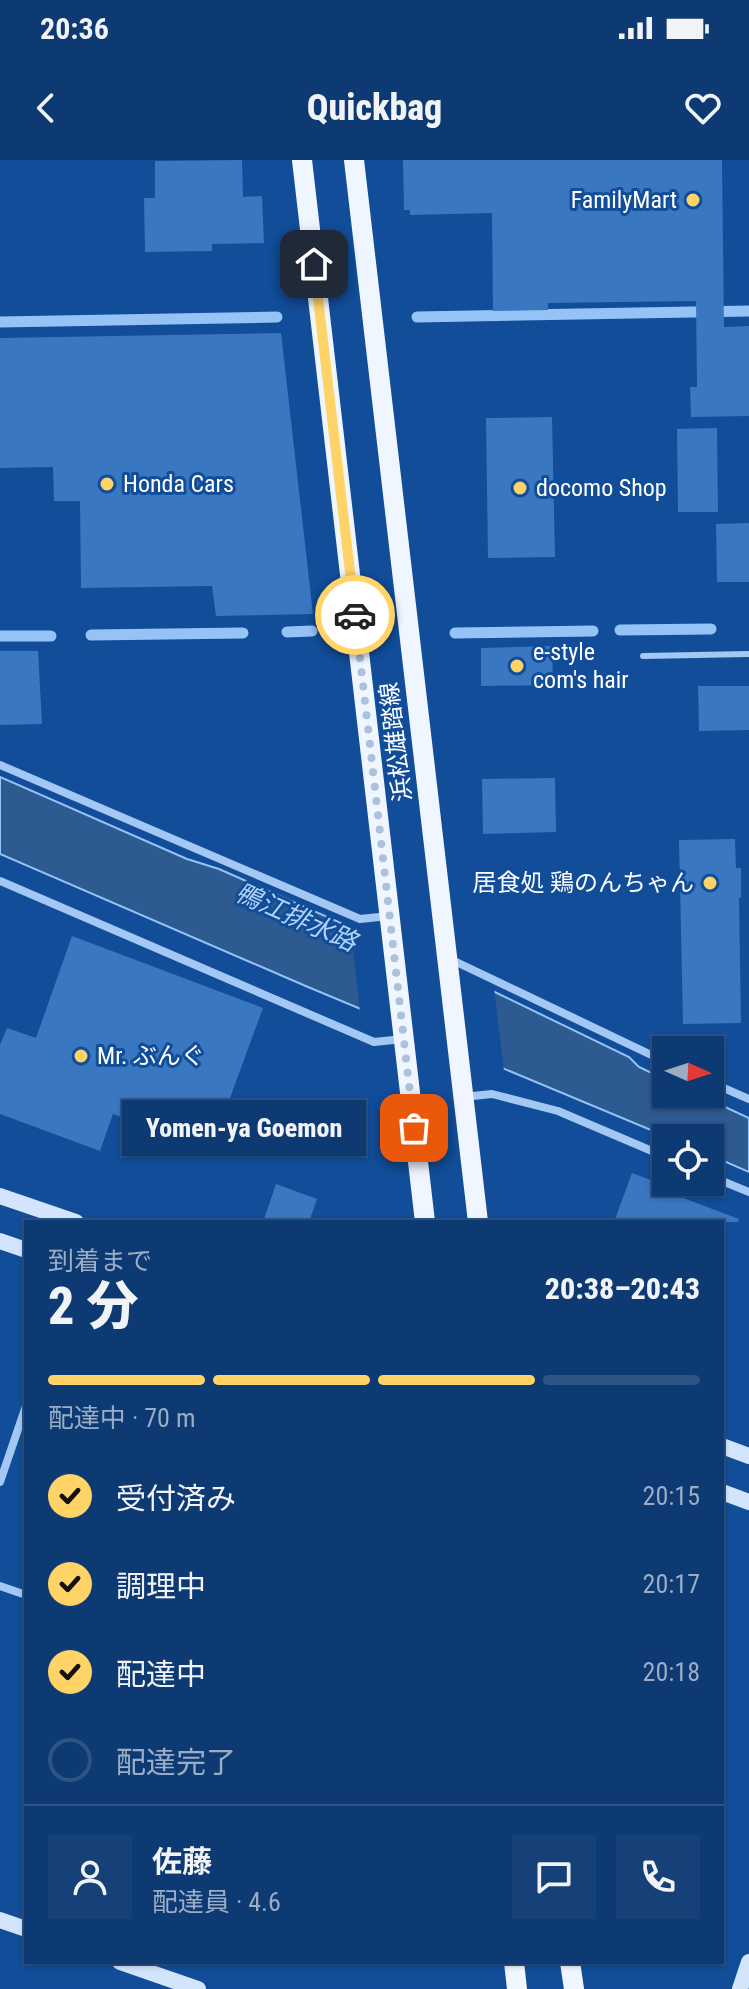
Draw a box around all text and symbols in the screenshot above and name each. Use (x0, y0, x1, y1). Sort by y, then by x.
text: 20:36 (40, 11, 109, 46)
icon: back (24, 86, 68, 130)
icon: heart (681, 86, 725, 130)
text: Quickbag (307, 87, 442, 129)
place label: FamilyMart (571, 186, 677, 214)
marker: FamilyMart (684, 191, 702, 209)
pin (280, 230, 348, 298)
icon: home (292, 242, 336, 286)
place label: Honda Cars (123, 470, 234, 498)
place label: docomo Shop (536, 474, 667, 502)
marker: Honda Cars (98, 475, 116, 493)
marker: docomo Shop (511, 479, 529, 497)
courier (315, 575, 395, 655)
icon: car (333, 593, 377, 637)
place label: e-style com's hair (533, 638, 629, 694)
marker: e-style com's hair (508, 657, 526, 675)
street label: 浜松雄踏線 (375, 681, 417, 803)
place label: 居食処 鶏のんちゃん (472, 869, 694, 897)
marker: 居食処 鶏のんちゃん (701, 874, 719, 892)
water label: 鴨江排水路 (231, 877, 363, 958)
north arrow (652, 1036, 724, 1108)
map controls (652, 1036, 724, 1196)
place label: Mr. ぶんぐ (97, 1042, 205, 1070)
marker: Mr. ぶんぐ (72, 1047, 90, 1065)
pin (380, 1094, 448, 1162)
callout: Yomen-ya Goemon (122, 1100, 366, 1156)
icon: bag (392, 1106, 436, 1150)
text: Yomen-ya Goemon (146, 1113, 342, 1143)
button: locate (652, 1124, 724, 1196)
text: 到着まで (48, 1246, 152, 1276)
text: 20:38–20:43 (545, 1271, 700, 1306)
text: 2 分 (48, 1276, 138, 1337)
text: 配達中 · 70 m (48, 1403, 195, 1433)
icon: check (48, 1474, 92, 1518)
text: 受付済み (116, 1481, 236, 1516)
text: 20:15 (643, 1481, 700, 1511)
icon: check (48, 1562, 92, 1606)
text: 調理中 (116, 1569, 206, 1604)
text: 20:17 (643, 1569, 700, 1599)
icon: check (48, 1650, 92, 1694)
text: 配達中 (116, 1657, 206, 1692)
text: 20:18 (643, 1657, 700, 1687)
text: 配達完了 (116, 1745, 236, 1780)
button: person (48, 1835, 132, 1919)
button: chat (512, 1835, 596, 1919)
button: phone (616, 1835, 700, 1919)
text: 佐藤 (152, 1844, 212, 1879)
text: 配達員 · 4.6 (152, 1887, 281, 1917)

